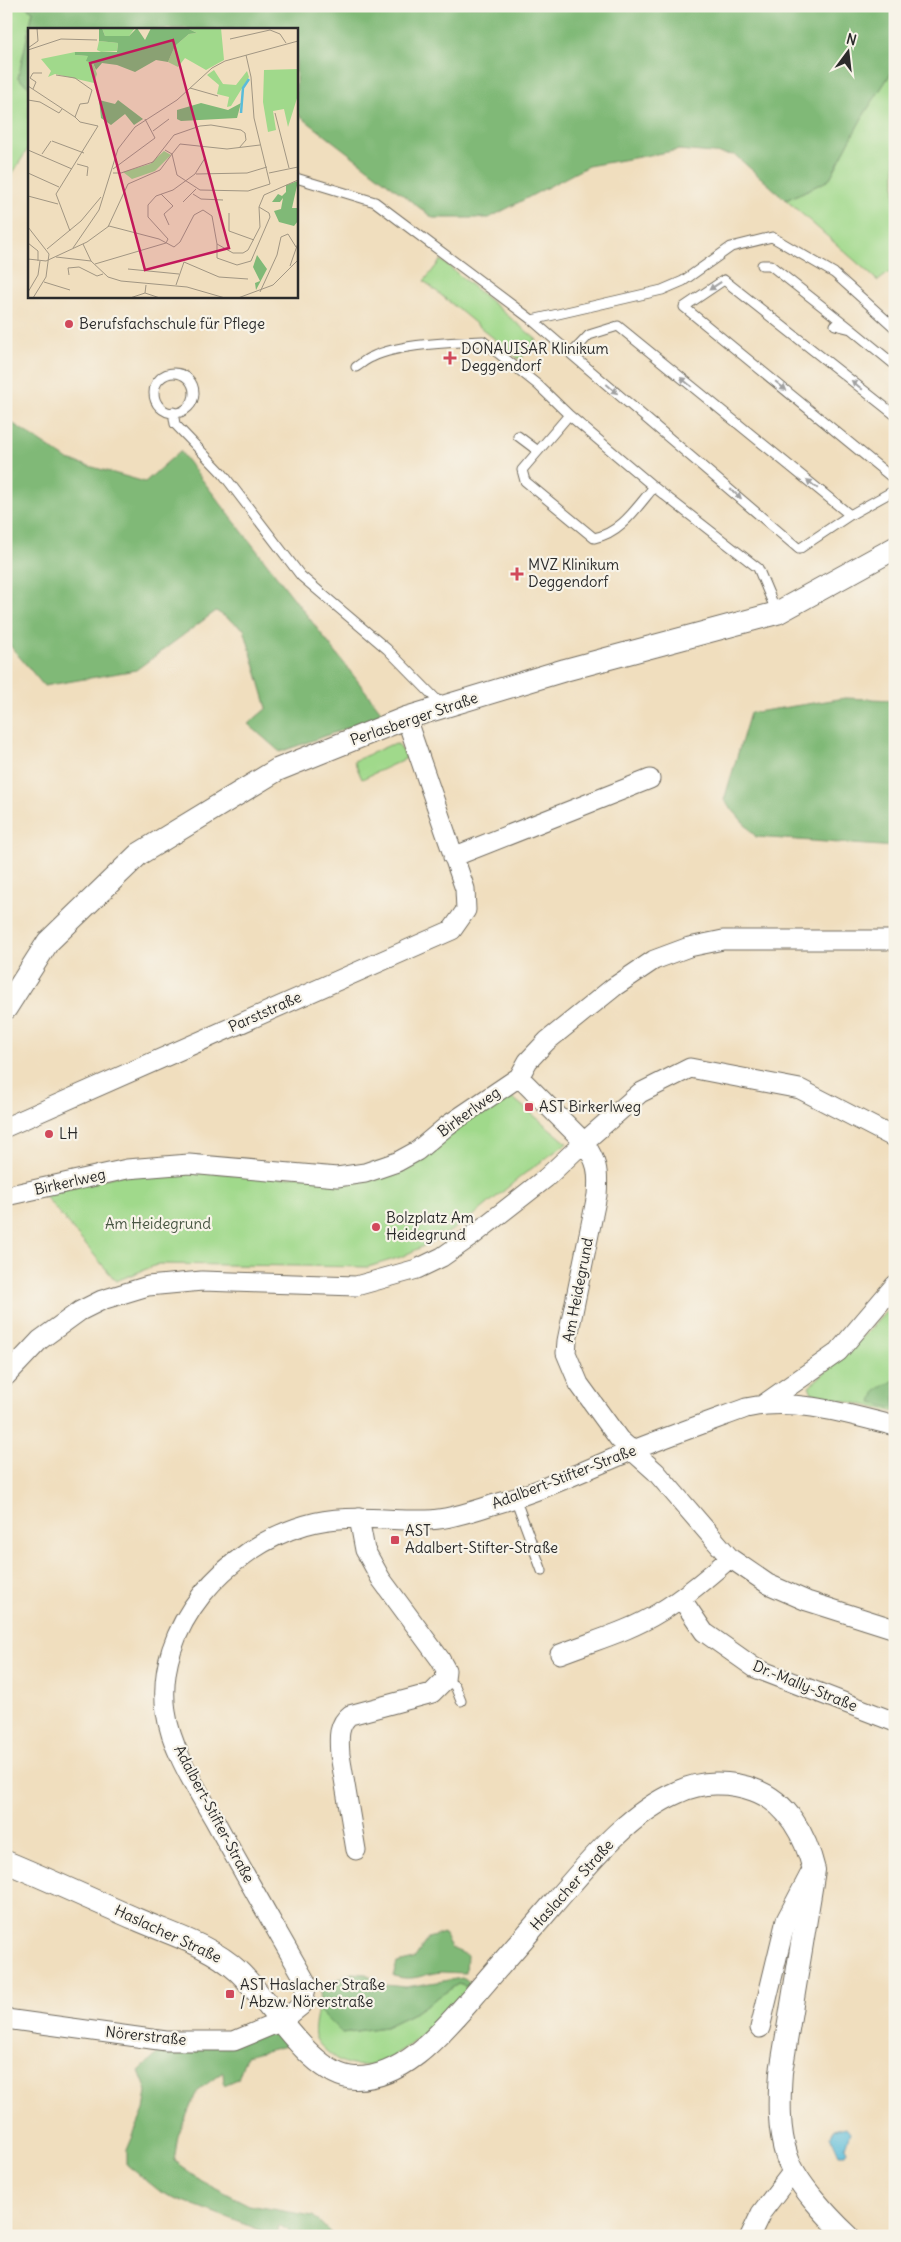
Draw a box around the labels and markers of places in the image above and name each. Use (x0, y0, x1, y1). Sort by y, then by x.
place label: Berufsfachschule für Pflege (79, 314, 265, 333)
marker: Berufsfachschule für Pflege (63, 318, 75, 330)
place label: DONAUISAR Klinikum Deggendorf (461, 339, 609, 375)
marker: DONAUISAR Klinikum Deggendorf (443, 351, 457, 365)
place label: MVZ Klinikum Deggendorf (528, 555, 619, 591)
marker: MVZ Klinikum Deggendorf (510, 567, 524, 581)
place label: AST Birkerlweg (539, 1097, 641, 1116)
marker: AST Birkerlweg (523, 1101, 535, 1113)
place label: LH (59, 1124, 78, 1143)
marker: LH (43, 1128, 55, 1140)
place label: Bolzplatz Am Heidegrund (386, 1208, 474, 1244)
marker: Bolzplatz Am Heidegrund (370, 1221, 382, 1233)
place label: AST Adalbert-Stifter-Straße (405, 1521, 558, 1557)
marker: AST Adalbert-Stifter-Straße (389, 1534, 401, 1546)
place label: AST Haslacher Straße / Abzw. Nörerstraße (240, 1975, 385, 2011)
marker: AST Haslacher Straße / Abzw. Nörerstraße (224, 1988, 236, 2000)

